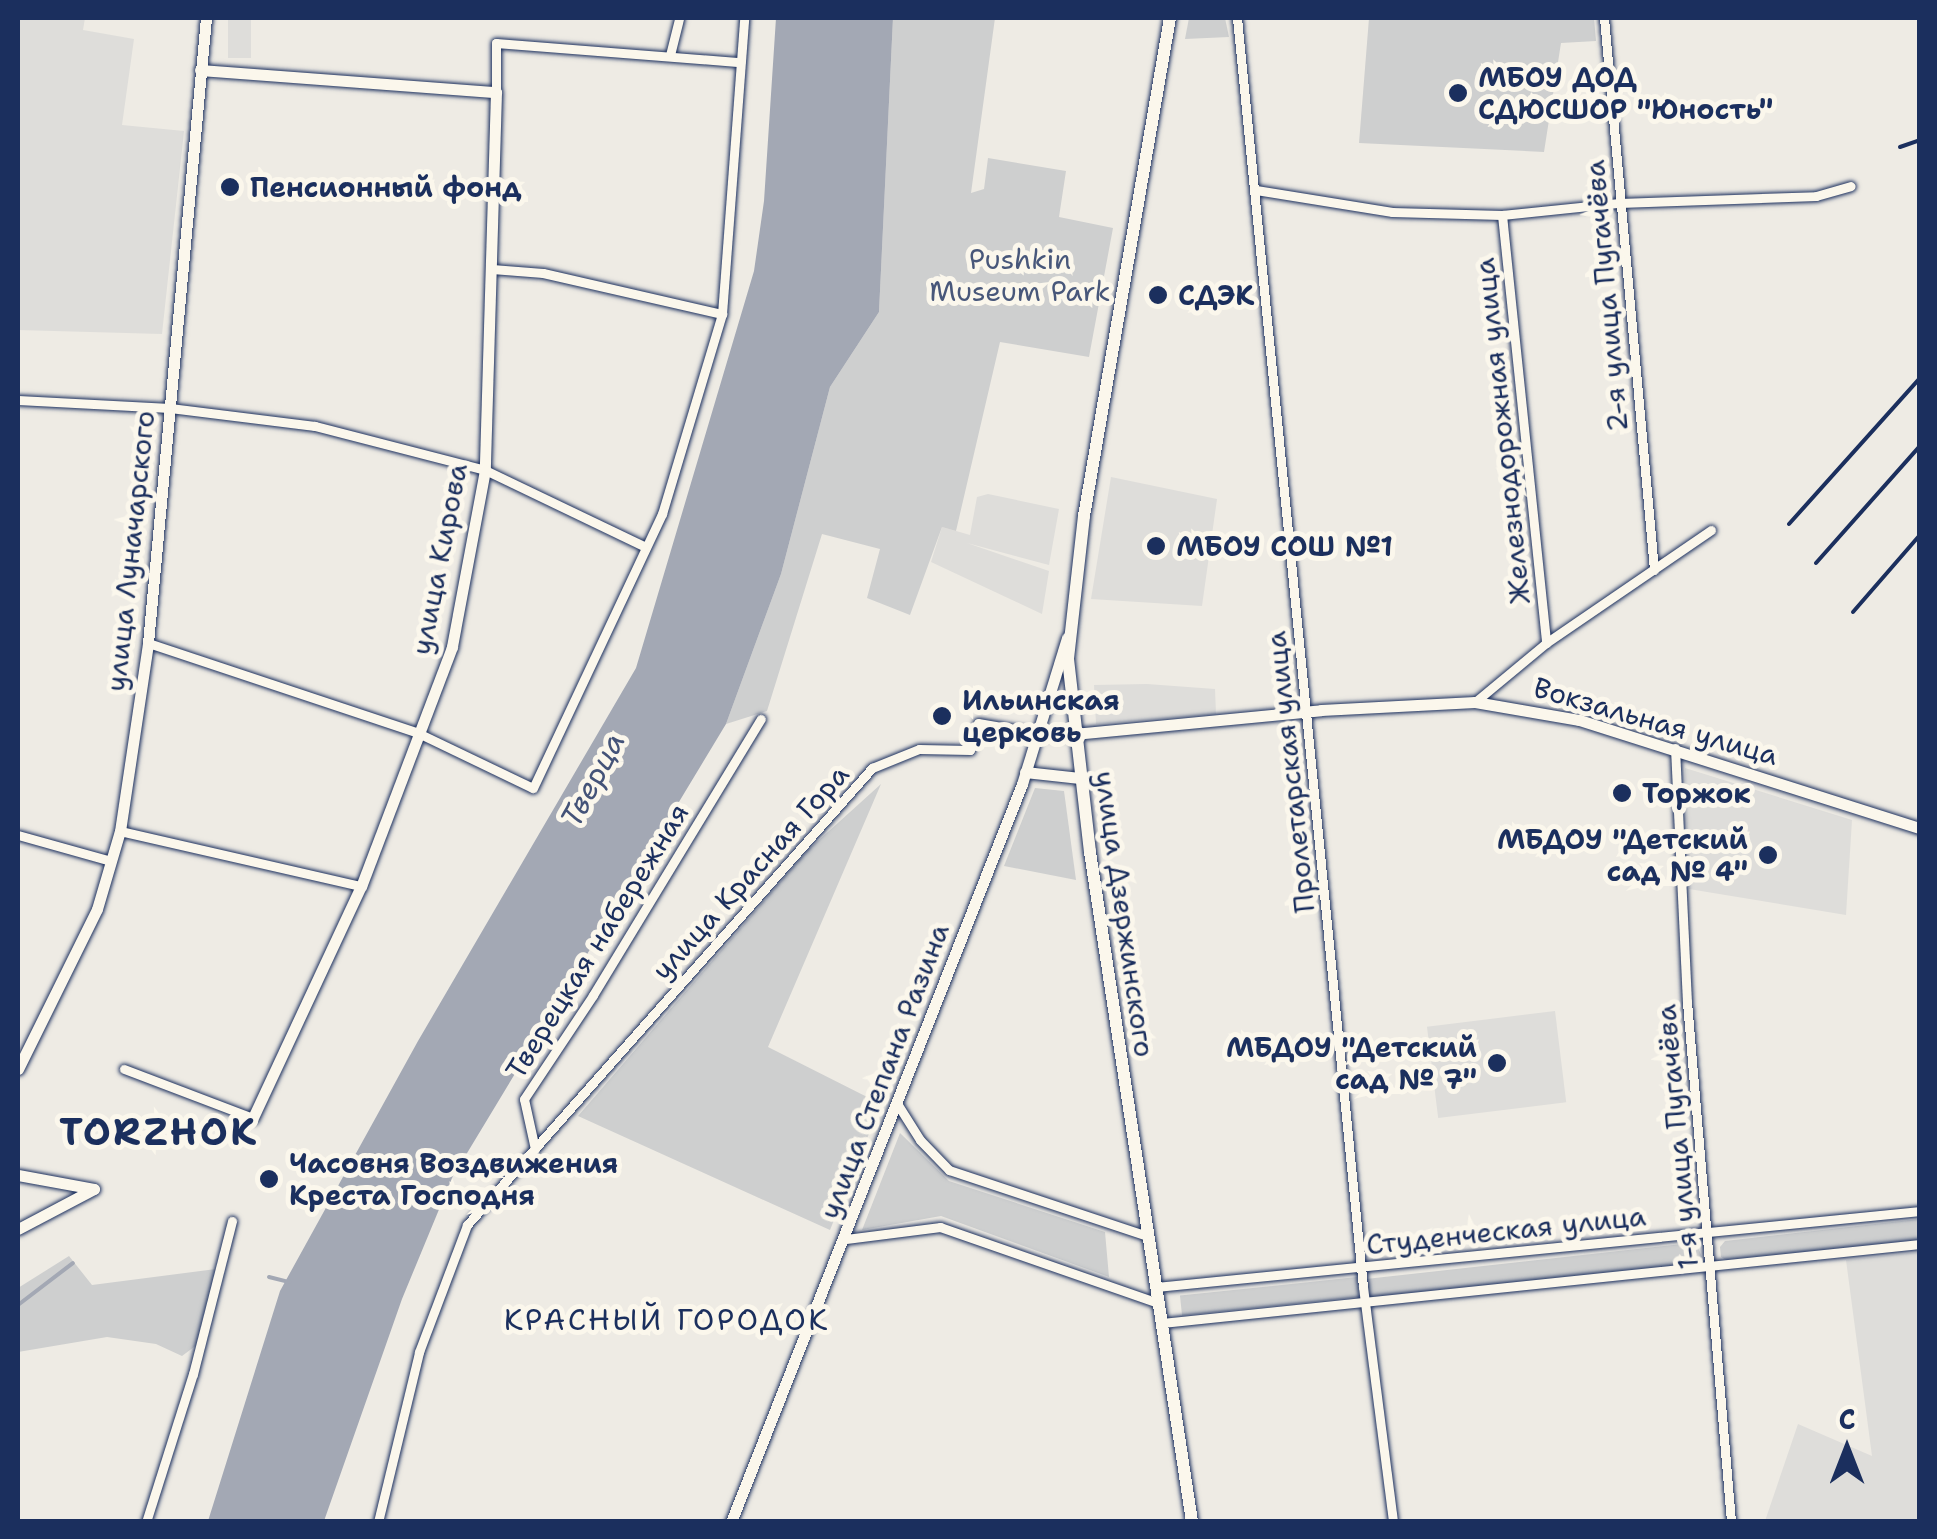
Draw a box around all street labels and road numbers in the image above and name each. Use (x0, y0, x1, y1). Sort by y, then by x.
street label: 2-я улица Пугачёва (1577, 159, 1635, 433)
street label: Железнодорожная улица (1467, 256, 1537, 606)
street label: улица Луначарского (99, 409, 161, 693)
street label: улица Кирова (404, 460, 474, 658)
street label: Пролетарская улица (1259, 630, 1321, 914)
street label: Вокзальная улица (1530, 670, 1782, 772)
street label: улица Красная Гора (645, 758, 855, 986)
street label: улица Дзержинского (1088, 769, 1162, 1059)
street label: Тверецкая набережная (498, 797, 696, 1085)
street label: улица Степана Разина (812, 919, 956, 1223)
street label: 1-я улица Пугачёва (1649, 1003, 1705, 1271)
street label: Студенческая улица (1365, 1199, 1647, 1261)

